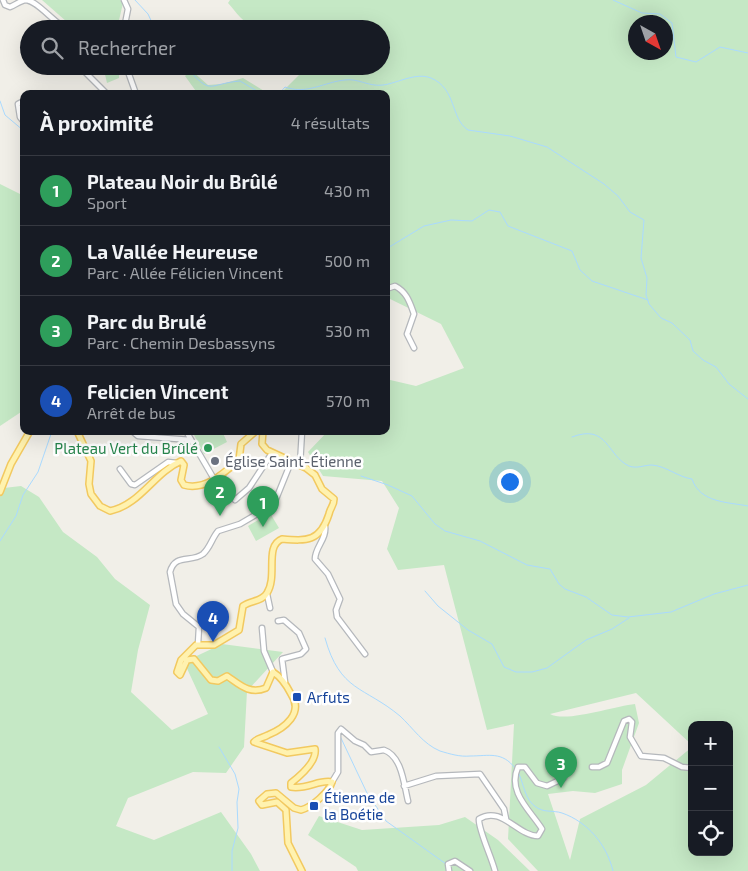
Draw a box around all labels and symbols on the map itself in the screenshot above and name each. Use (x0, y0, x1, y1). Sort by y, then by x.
north arrow (628, 15, 673, 60)
place label: Plateau Vert du Brûlé (54, 439, 198, 457)
marker: Plateau Vert du Brûlé (202, 442, 214, 454)
place label: Église Saint-Étienne (225, 452, 362, 470)
marker: Église Saint-Étienne (209, 455, 221, 467)
your location (497, 469, 523, 495)
pin: 2 (204, 475, 236, 516)
pin: 1 (247, 486, 279, 527)
pin: 4 (197, 601, 229, 642)
place label: Arfuts (307, 688, 350, 706)
marker: Arfuts (291, 691, 303, 703)
pin: 3 (545, 747, 577, 788)
place label: Étienne de la Boétie (324, 788, 395, 823)
marker: Étienne de la Boétie (308, 800, 320, 812)

